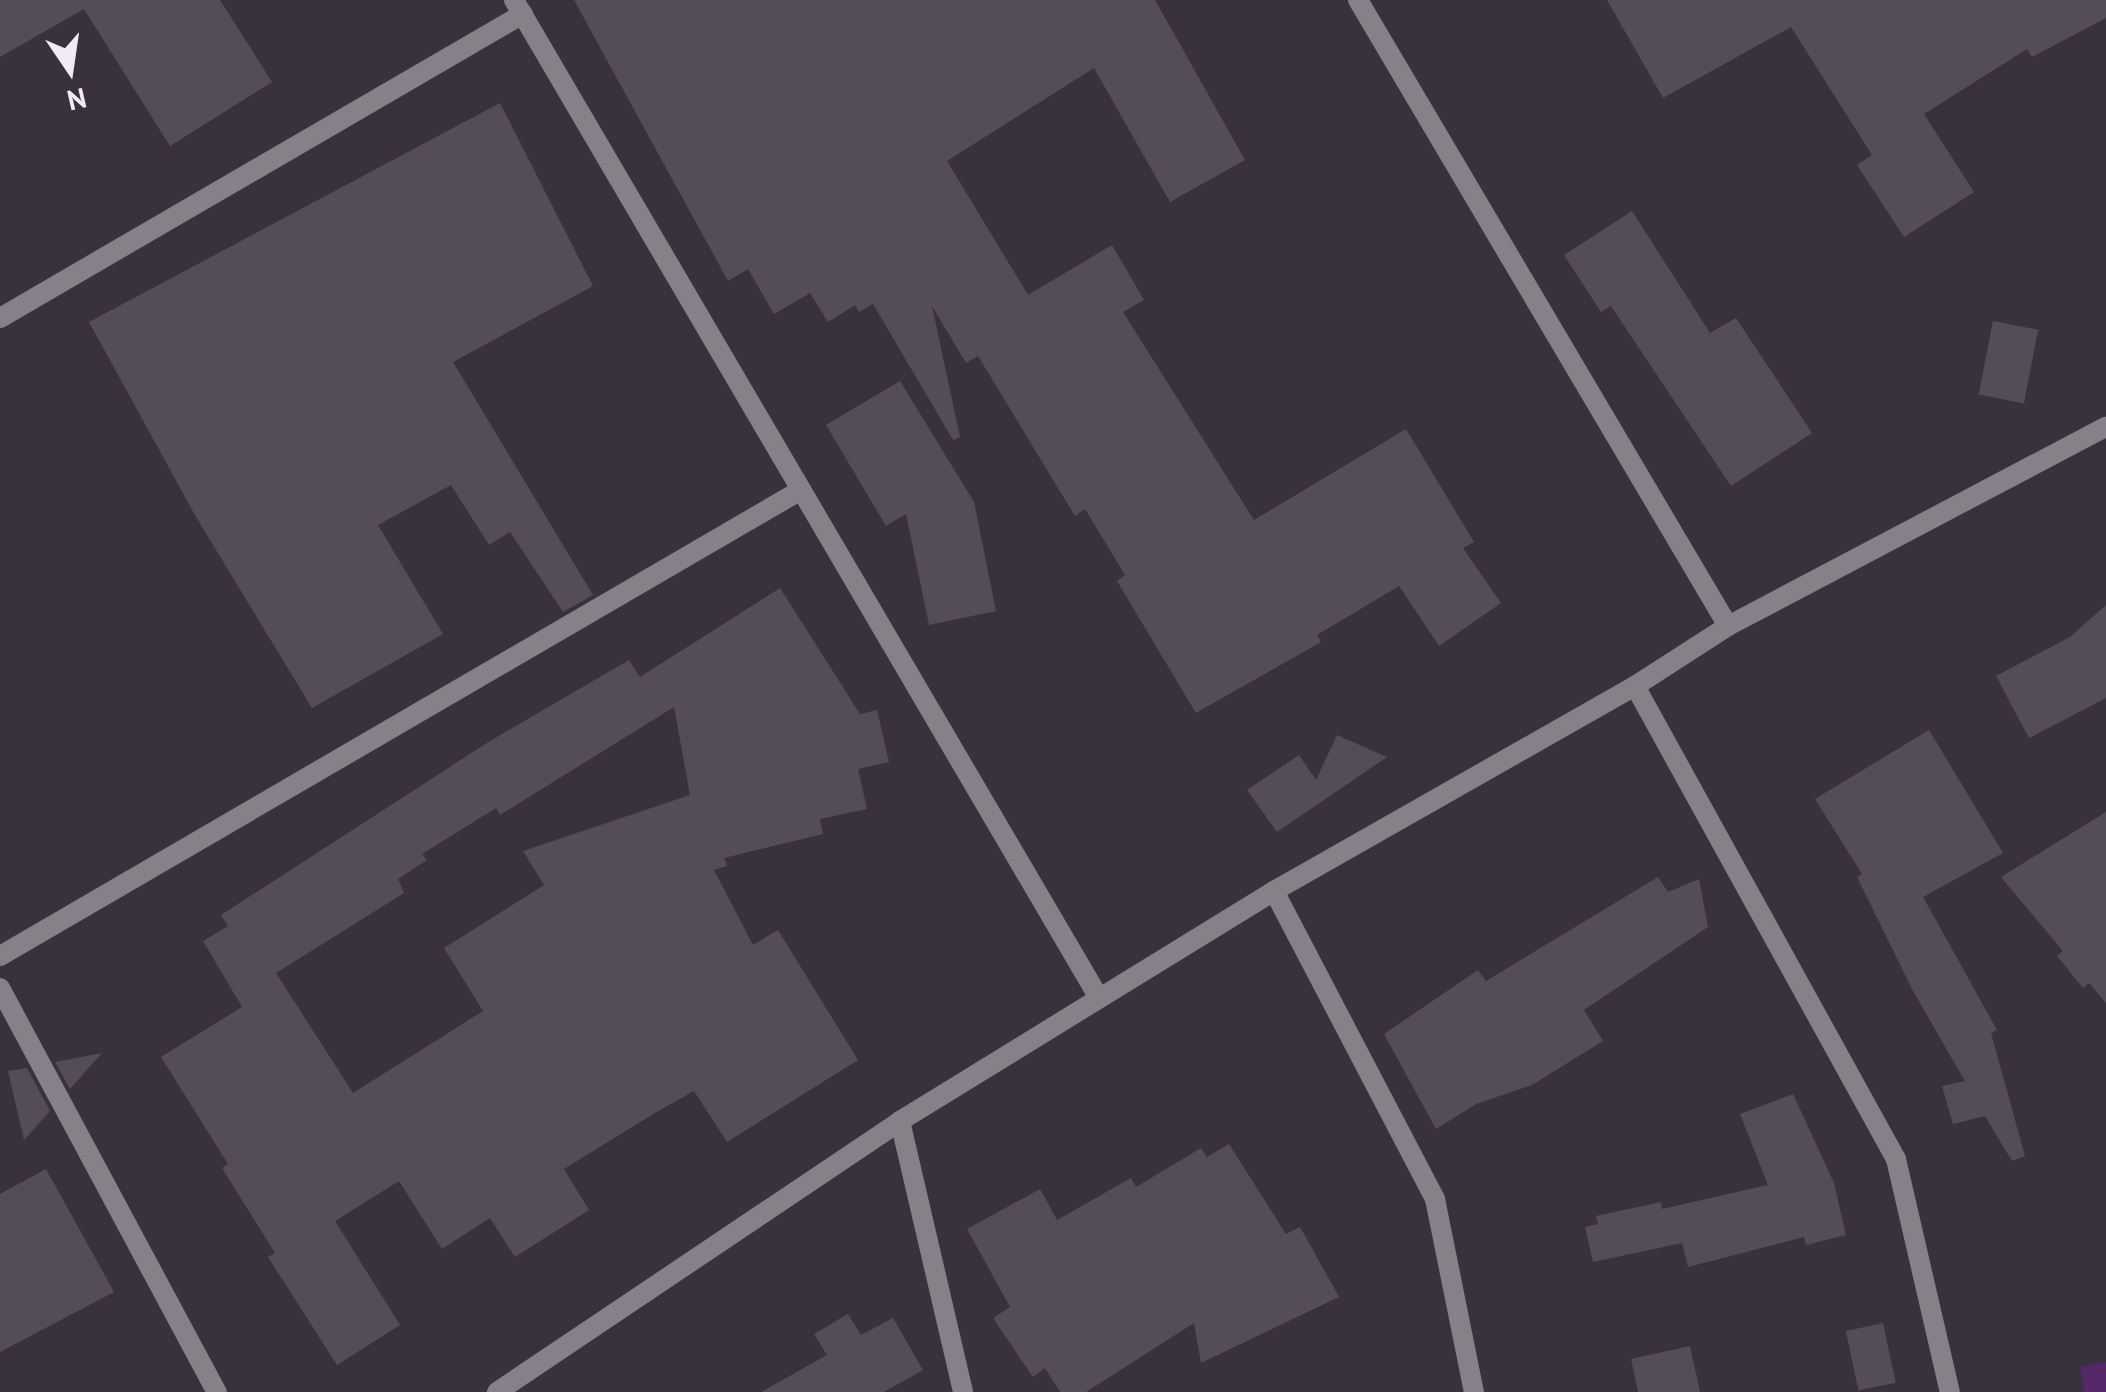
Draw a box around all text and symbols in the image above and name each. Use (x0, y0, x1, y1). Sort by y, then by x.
north arrow (20, 20, 120, 120)
text: N (64, 80, 90, 120)

